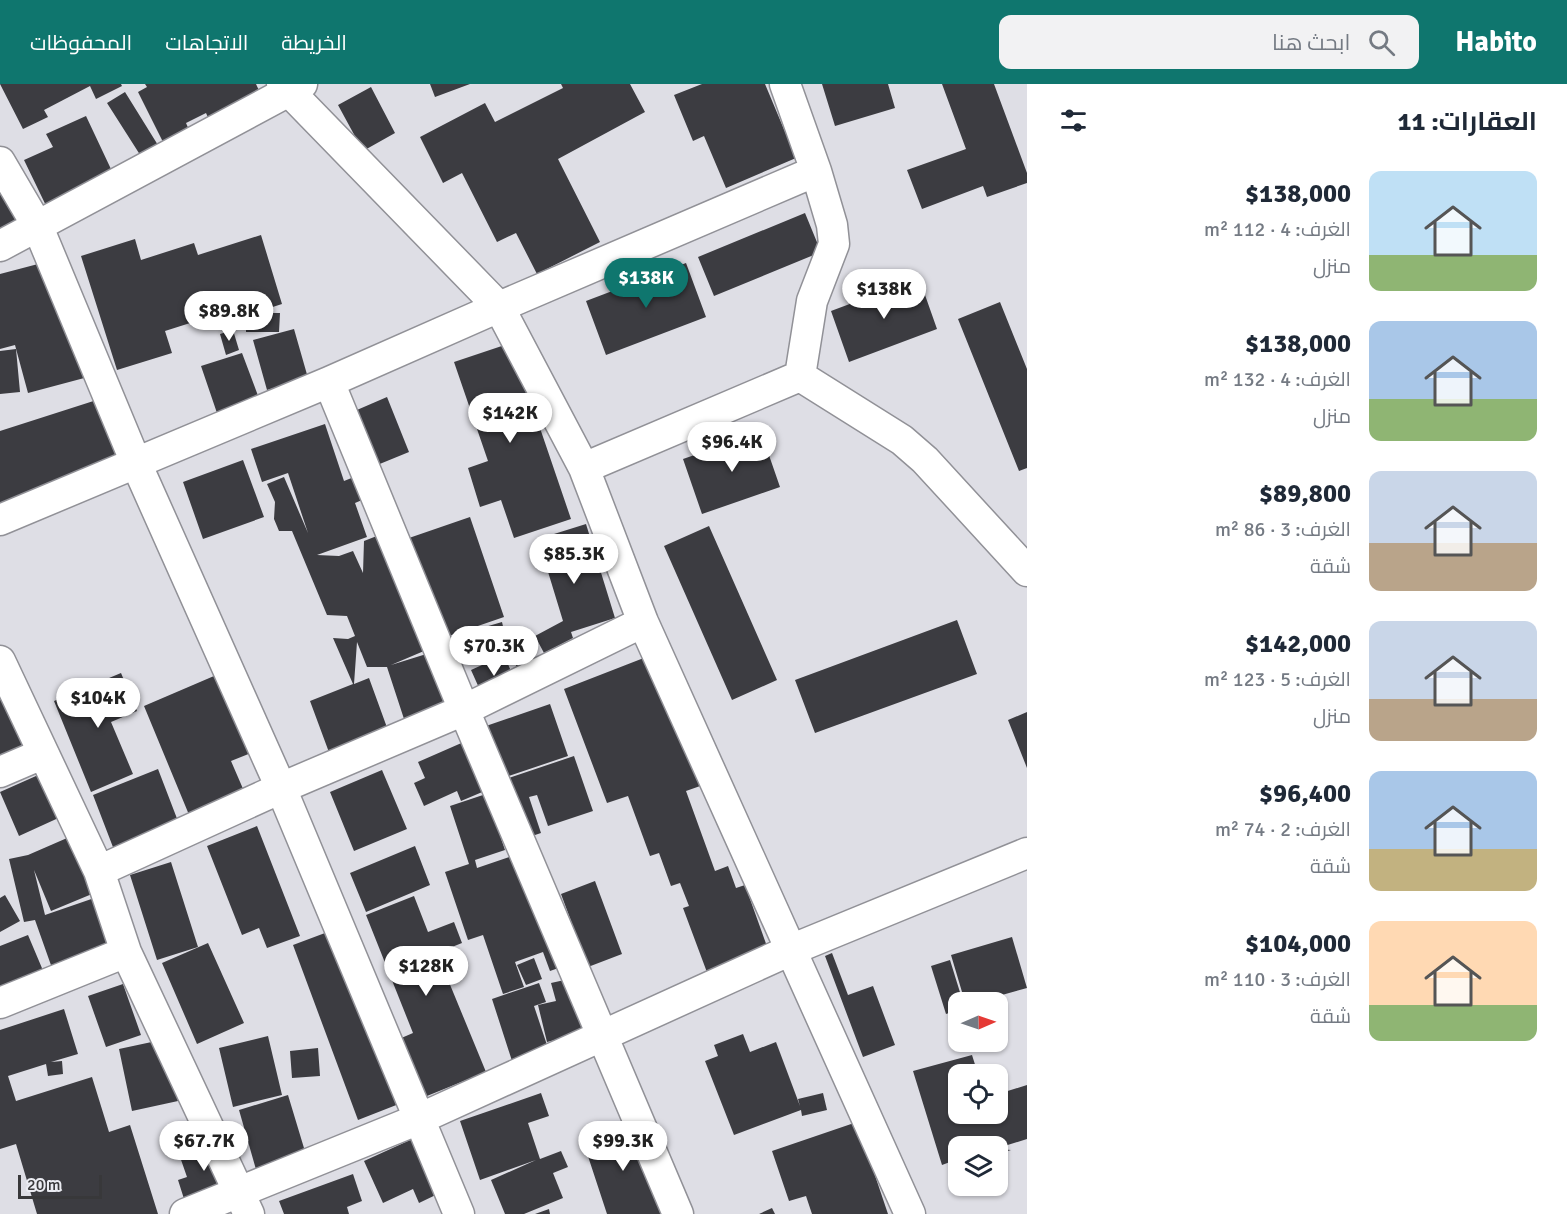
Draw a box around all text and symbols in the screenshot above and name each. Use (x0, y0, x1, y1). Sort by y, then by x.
search box (999, 15, 1419, 69)
text: Habito (1455, 25, 1537, 59)
icon: search (1365, 26, 1398, 59)
text: ابحث هنا (1272, 29, 1350, 56)
text: المحفوظات (30, 30, 132, 56)
text: الاتجاهات (165, 30, 248, 56)
text: الخريطة (281, 30, 347, 56)
icon: filters (1057, 104, 1090, 137)
text: العقارات: 11 (1397, 106, 1537, 138)
text: $138,000 (1245, 178, 1351, 210)
icon: home (1417, 195, 1489, 267)
text: الغرف: 4 · 112 m² (1204, 217, 1351, 242)
text: منزل (1313, 254, 1351, 279)
pin: $138K (604, 258, 688, 309)
text: $138K (618, 265, 674, 290)
pin: $138K (842, 269, 926, 320)
text: $138K (856, 276, 912, 301)
pin: $89.8K (180, 291, 278, 342)
text: $89.8K (198, 298, 260, 323)
text: $138,000 (1245, 328, 1351, 360)
icon: home (1417, 345, 1489, 417)
text: الغرف: 4 · 132 m² (1204, 367, 1351, 392)
pin: $142K (468, 393, 552, 444)
text: $142K (482, 400, 538, 425)
text: منزل (1313, 404, 1351, 429)
pin: $96.4K (683, 422, 781, 473)
text: $96.4K (701, 429, 763, 454)
text: $89,800 (1259, 478, 1351, 510)
icon: home (1417, 495, 1489, 567)
text: الغرف: 3 · 86 m² (1215, 517, 1351, 542)
pin: $85.3K (525, 534, 623, 585)
text: $85.3K (543, 541, 605, 566)
text: شقة (1310, 554, 1351, 579)
pin: $70.3K (445, 626, 543, 677)
text: $142,000 (1245, 628, 1351, 660)
text: $70.3K (463, 633, 525, 658)
icon: home (1417, 645, 1489, 717)
text: الغرف: 5 · 123 m² (1204, 667, 1351, 692)
pin: $104K (56, 678, 140, 729)
text: $104K (70, 685, 126, 710)
text: منزل (1313, 704, 1351, 729)
text: $96,400 (1259, 778, 1351, 810)
icon: home (1417, 795, 1489, 867)
text: الغرف: 2 · 74 m² (1215, 817, 1351, 842)
text: شقة (1310, 854, 1351, 879)
text: $104,000 (1245, 928, 1351, 960)
icon: home (1417, 945, 1489, 1017)
pin: $128K (384, 946, 468, 997)
text: $128K (398, 953, 454, 978)
text: الغرف: 3 · 110 m² (1204, 967, 1351, 992)
north arrow (948, 992, 1008, 1052)
map controls (948, 992, 1008, 1196)
text: شقة (1310, 1004, 1351, 1029)
button: locate (948, 1064, 1008, 1124)
pin: $67.7K (155, 1121, 253, 1172)
pin: $99.3K (574, 1121, 672, 1172)
text: $67.7K (173, 1128, 235, 1153)
text: $99.3K (592, 1128, 654, 1153)
button: layers (948, 1136, 1008, 1196)
scale bar (18, 1172, 102, 1200)
text: 20 m (27, 1175, 61, 1195)

